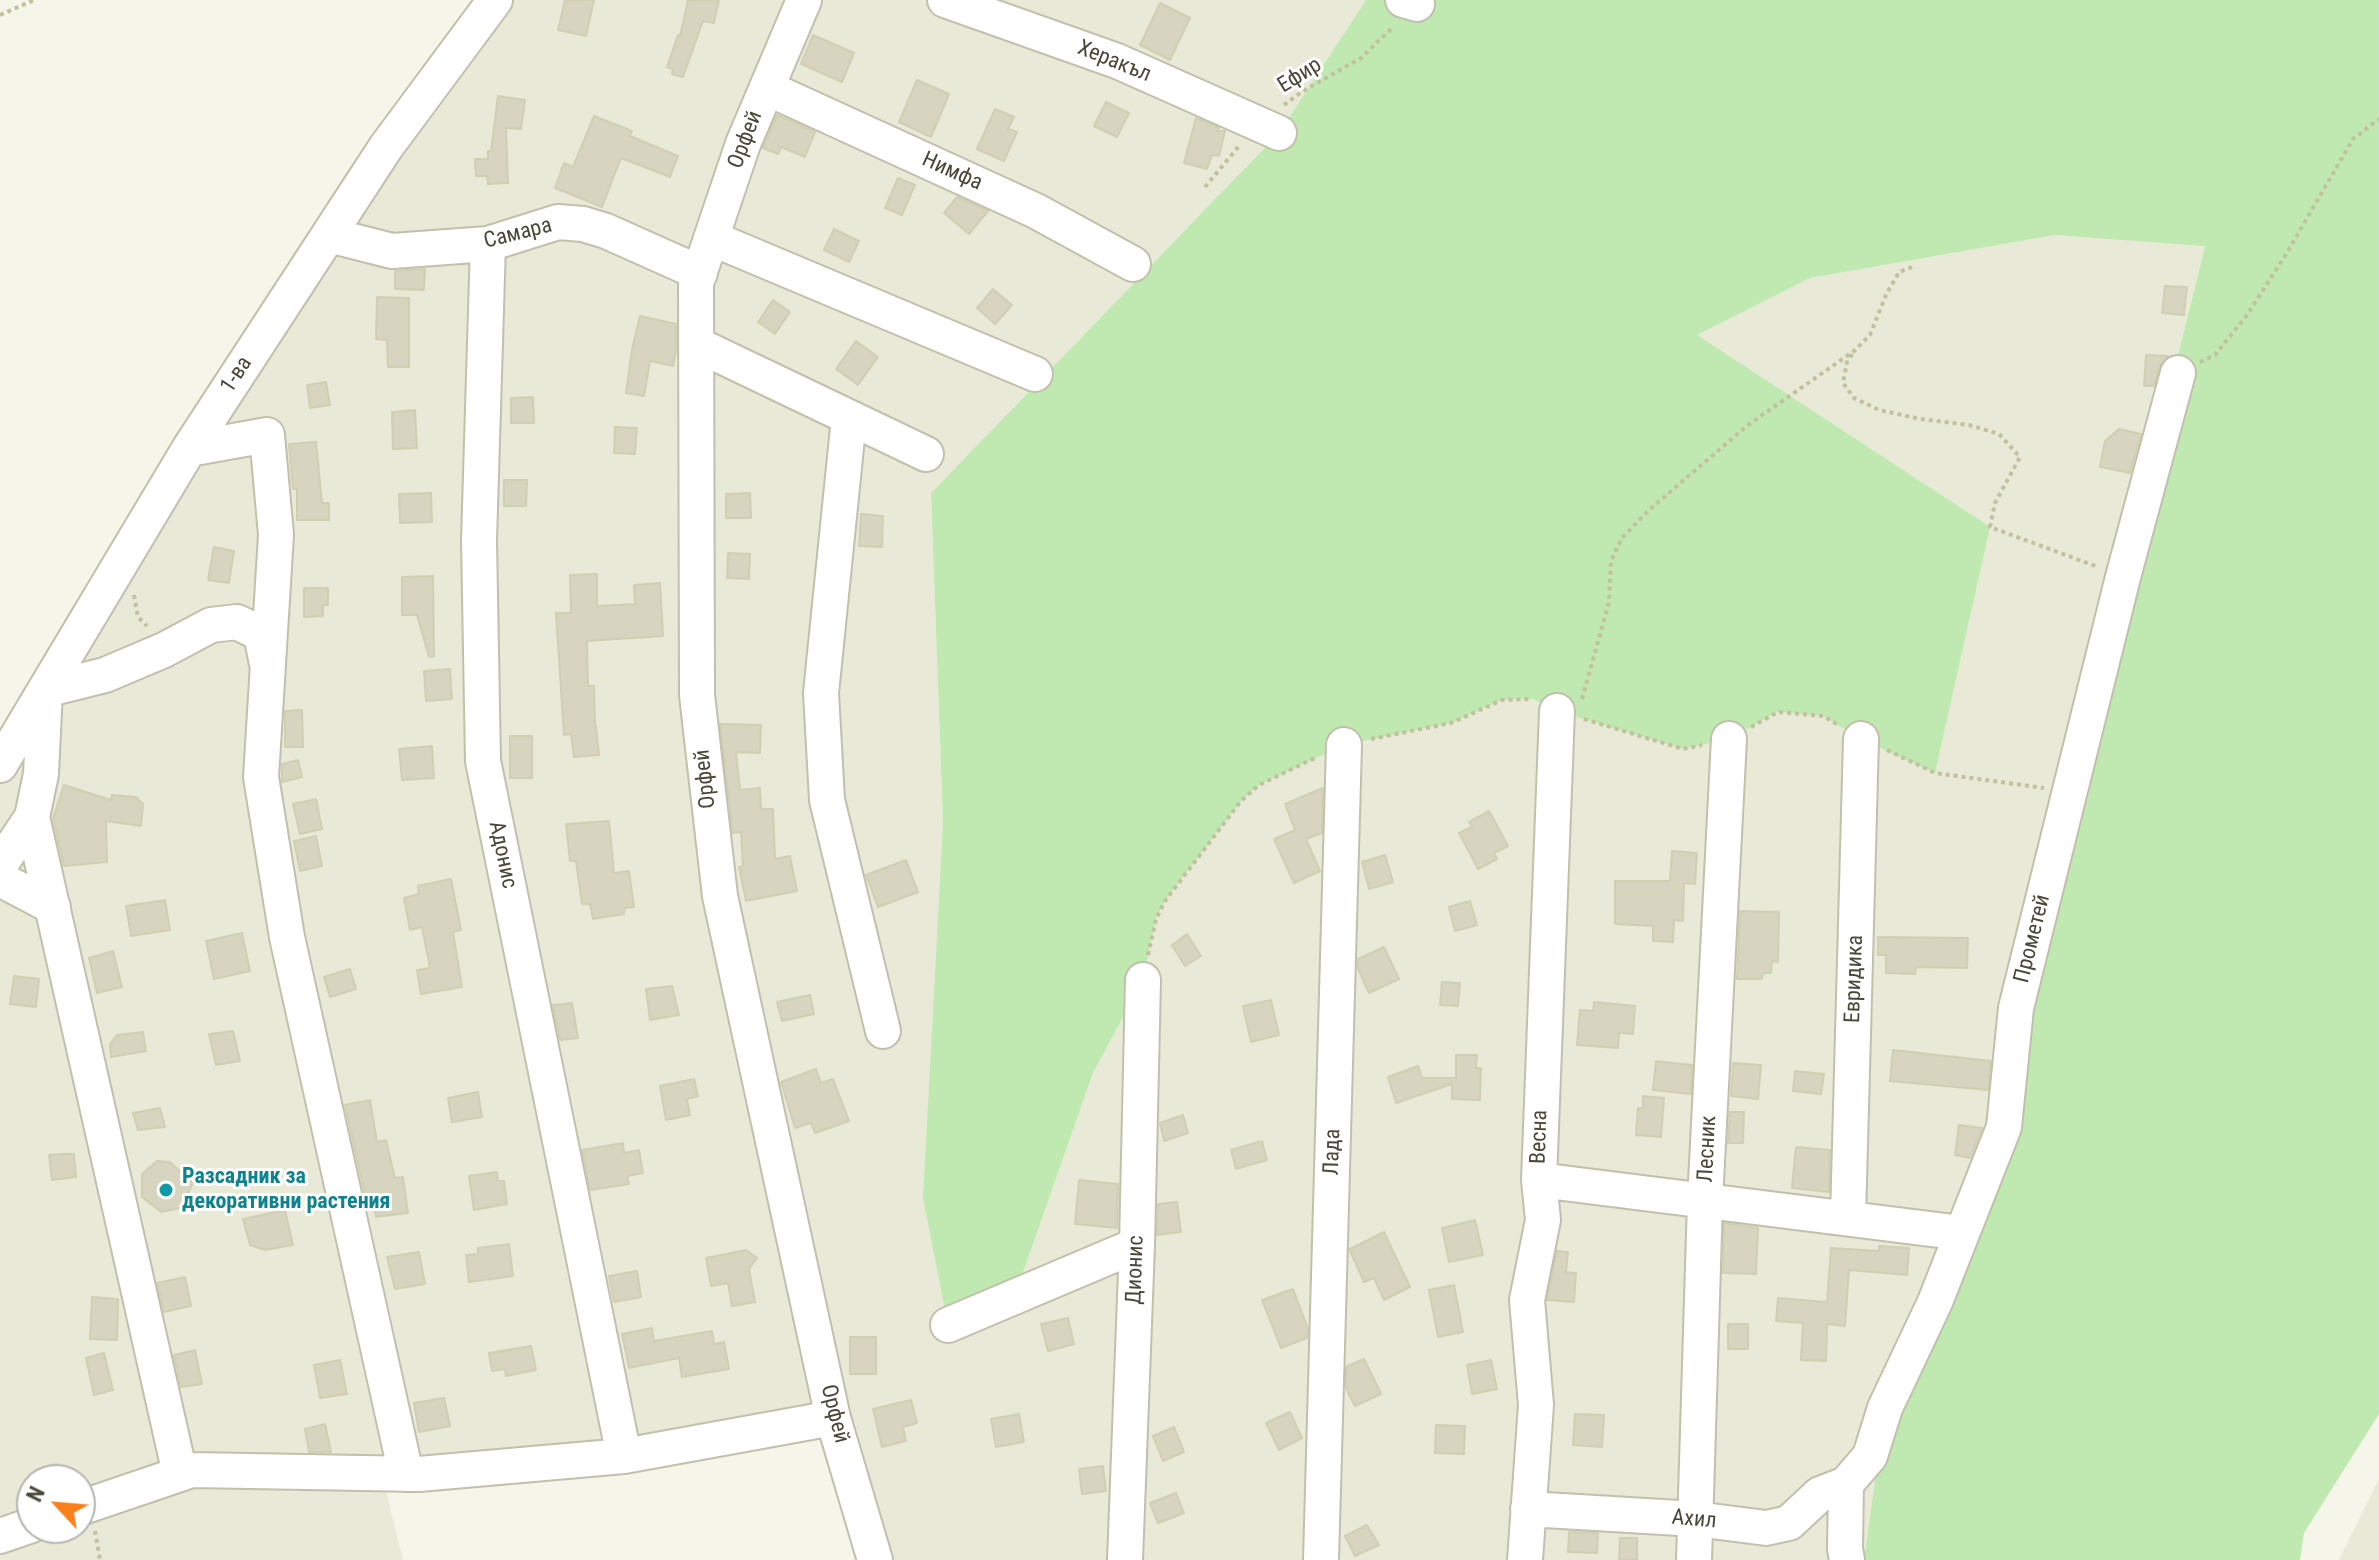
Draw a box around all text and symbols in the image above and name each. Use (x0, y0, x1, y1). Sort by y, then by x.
street label: Херакъл (1073, 35, 1155, 89)
street label: Ефир (1273, 52, 1327, 100)
street label: Орфей (723, 108, 769, 172)
street label: Нимфа (918, 147, 986, 197)
street label: Самара (481, 213, 555, 255)
street label: 1-ва (216, 352, 258, 398)
street label: Орфей (690, 748, 722, 810)
street label: Адонис (482, 819, 522, 891)
street label: Прометей (2009, 892, 2057, 986)
street label: Евридика (1840, 934, 1870, 1024)
street label: Весна (1526, 1109, 1554, 1165)
street label: Лесник (1693, 1115, 1723, 1183)
street label: Лада (1319, 1128, 1347, 1176)
place label: Разсадник за декоративни растения (182, 1164, 390, 1216)
marker: Разсадник за декоративни растения (157, 1181, 175, 1199)
street label: Дионис (1122, 1235, 1150, 1305)
street label: Орфей (814, 1382, 854, 1446)
north arrow (16, 1464, 96, 1544)
text: N (22, 1483, 50, 1506)
street label: Ахил (1671, 1505, 1717, 1535)

